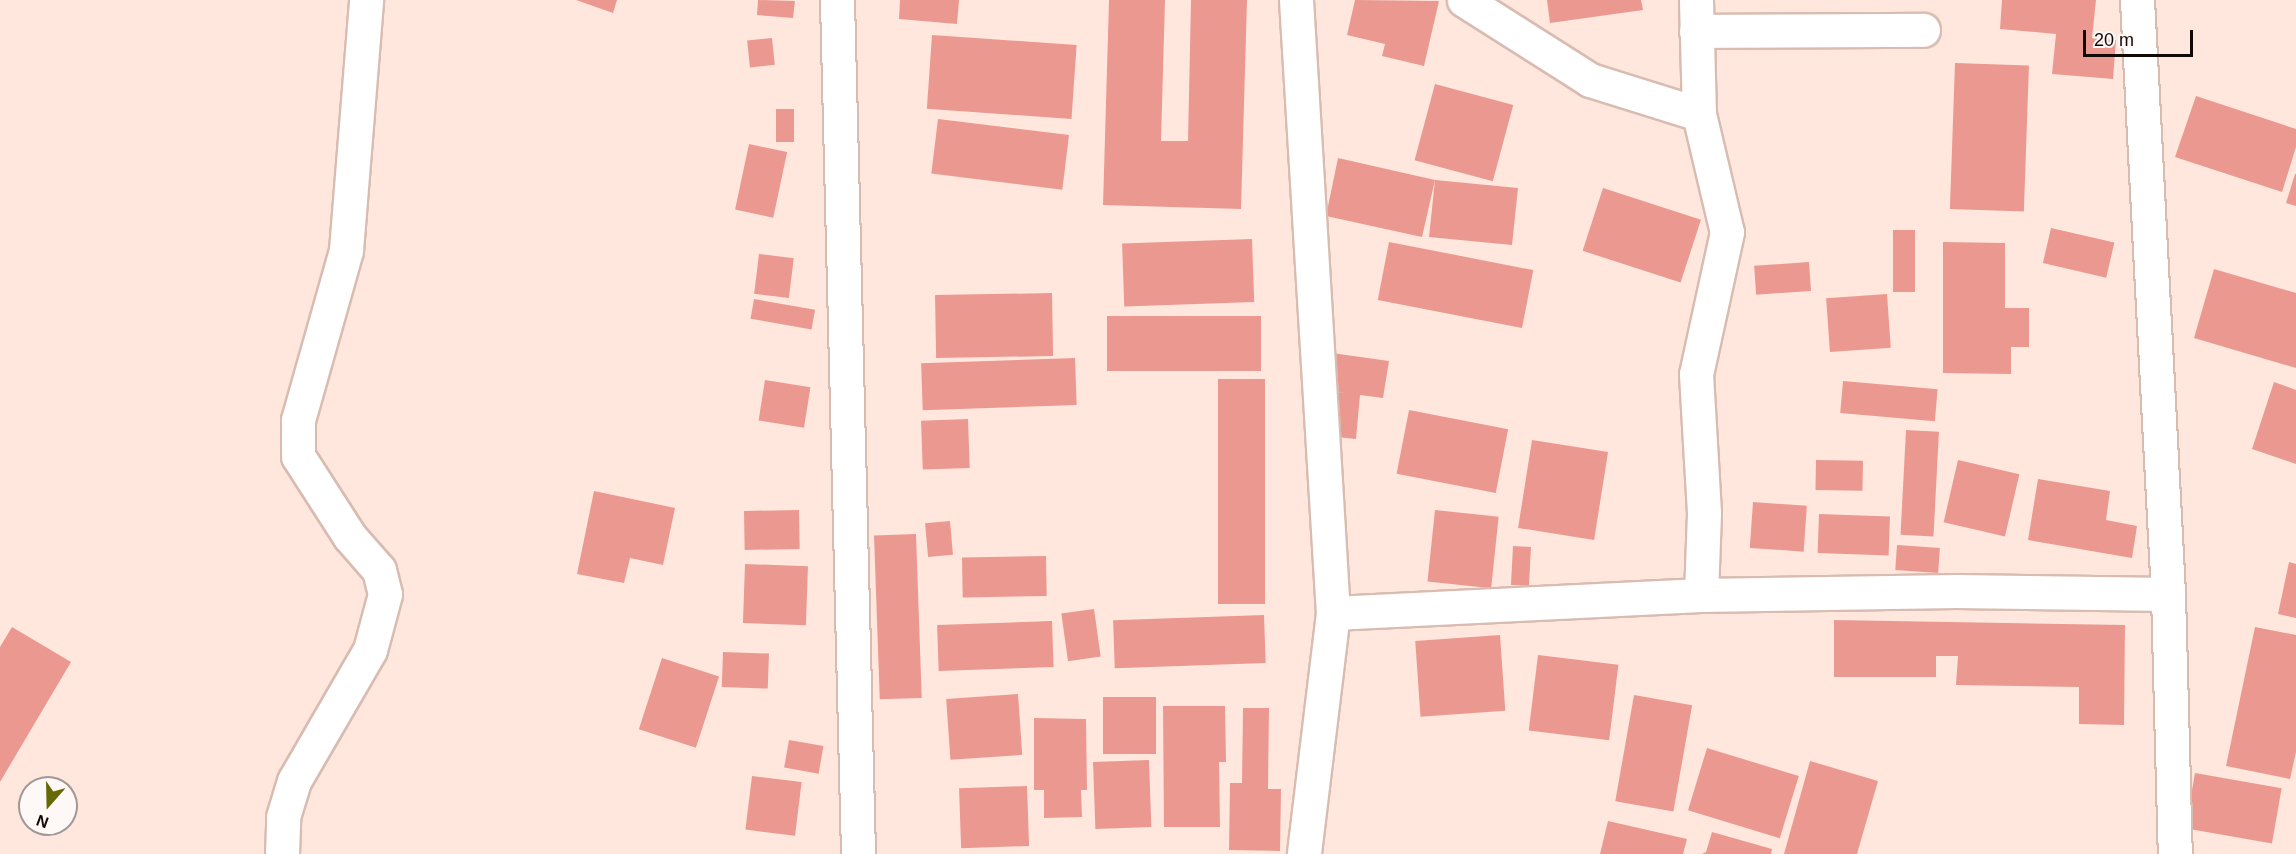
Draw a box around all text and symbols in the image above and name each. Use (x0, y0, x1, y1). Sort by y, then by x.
scale bar (2086, 18, 2196, 56)
text: 20 m (2094, 30, 2134, 50)
north arrow (18, 776, 78, 836)
text: N (34, 812, 51, 831)

